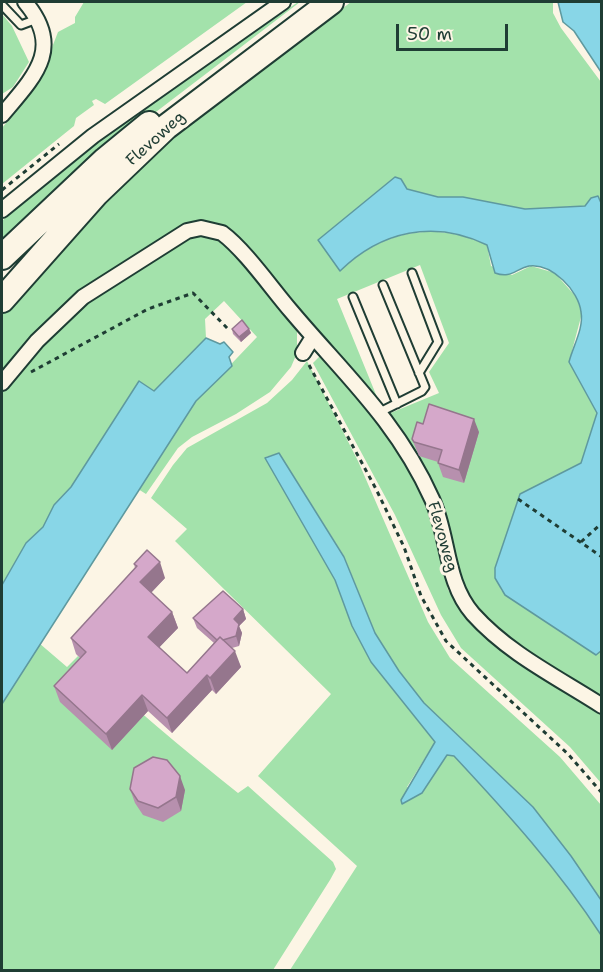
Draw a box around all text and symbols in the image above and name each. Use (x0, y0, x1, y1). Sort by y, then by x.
scale bar (399, 12, 512, 50)
text: 50 m (407, 22, 452, 46)
street label: Flevoweg (123, 108, 189, 170)
street label: Flevoweg (423, 500, 461, 574)

